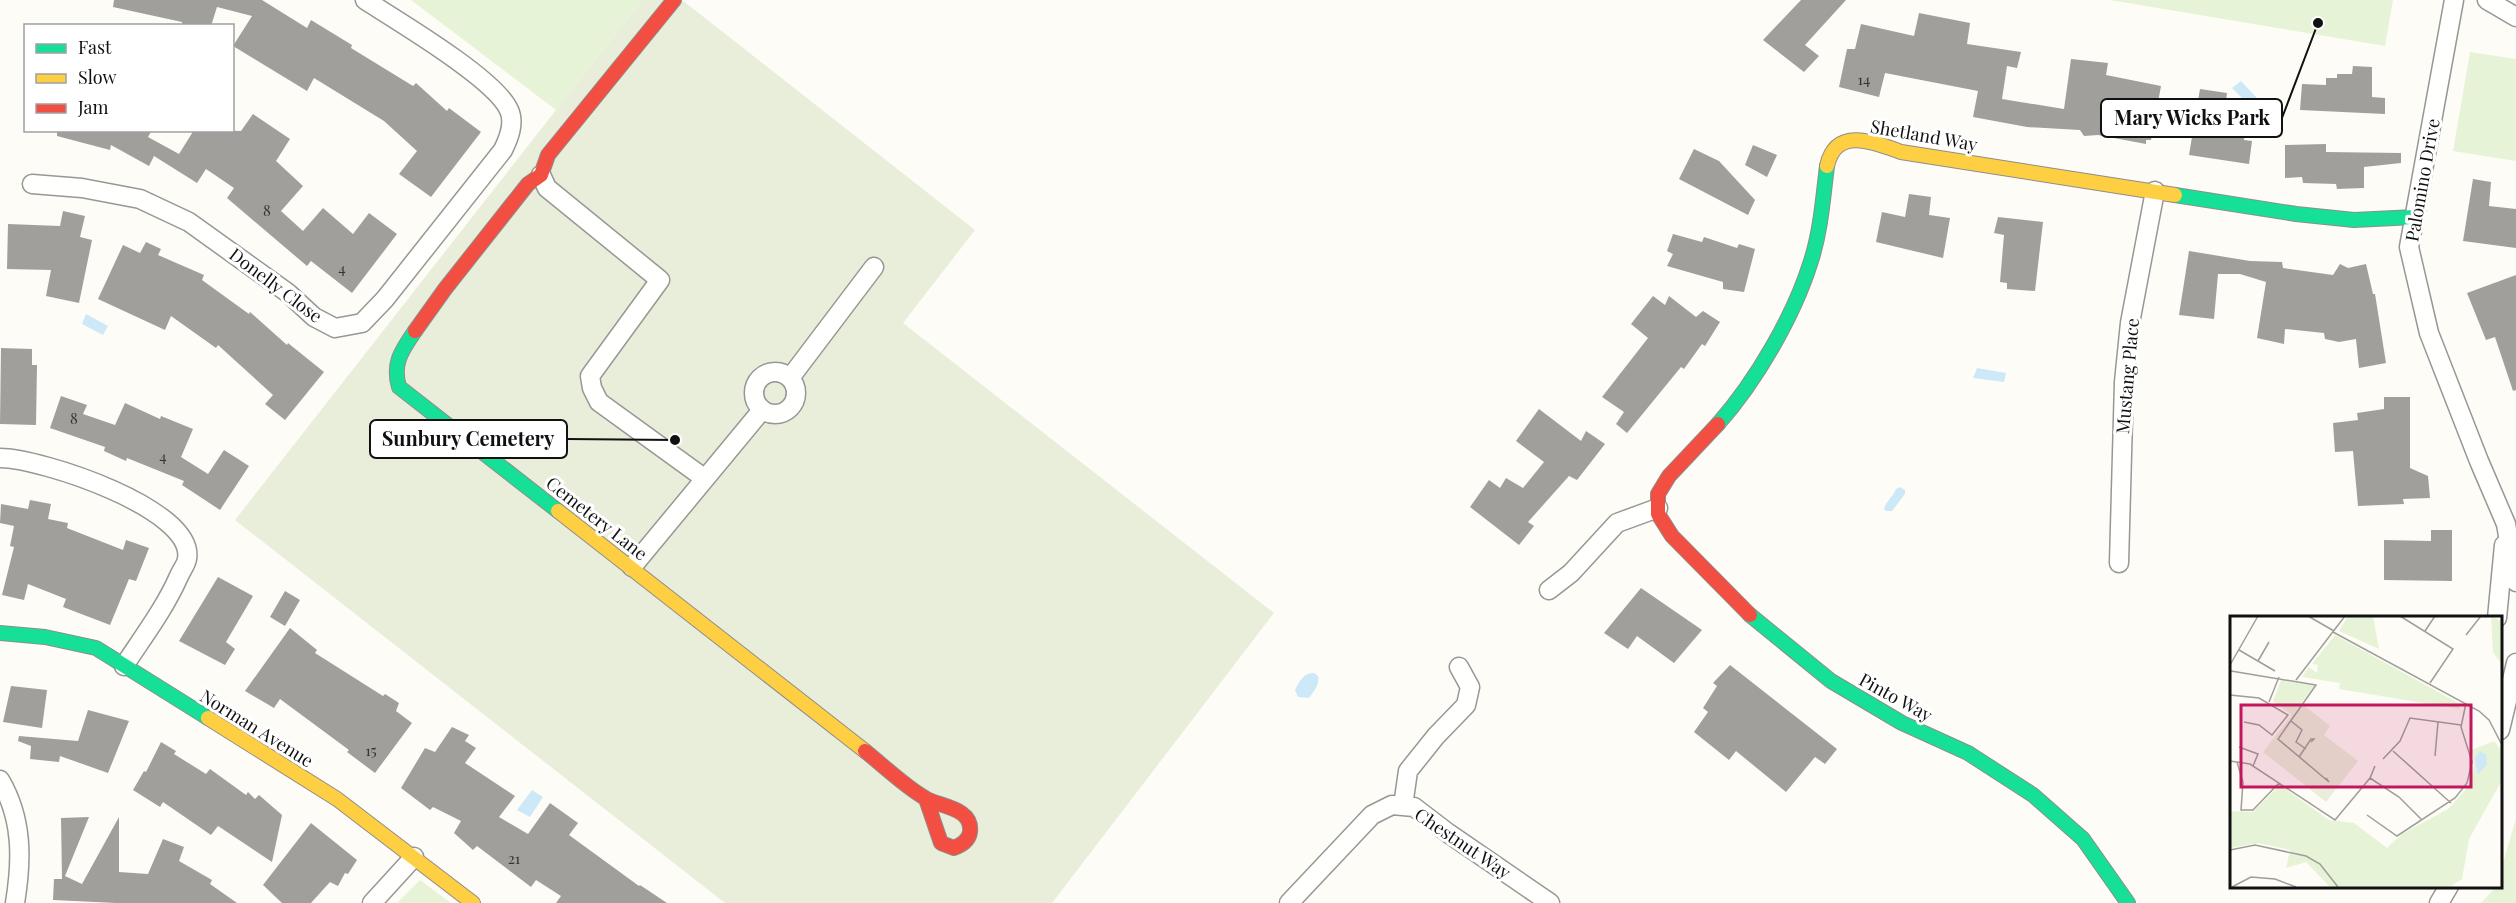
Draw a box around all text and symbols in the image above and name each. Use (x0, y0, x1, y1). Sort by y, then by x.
legend (24, 24, 234, 132)
text: Fast (78, 35, 112, 59)
text: Slow (78, 65, 116, 89)
house number: 14 (1858, 69, 1870, 89)
text: Jam (77, 95, 108, 119)
callout: Mary Wicks Park (2101, 99, 2282, 137)
text: Mary Wicks Park (2114, 103, 2270, 130)
street label: Shetland Way (1869, 114, 1979, 156)
street label: Palomino Drive (2399, 117, 2445, 243)
house number: 8 (263, 200, 271, 220)
street label: Donelly Close (225, 242, 327, 328)
house number: 4 (338, 258, 346, 278)
street label: Mustang Place (2110, 317, 2144, 435)
house number: 8 (70, 408, 78, 428)
callout: Sunbury Cemetery (370, 420, 567, 458)
text: Sunbury Cemetery (382, 424, 555, 451)
house number: 4 (159, 446, 167, 466)
street label: Cemetery Lane (541, 471, 653, 565)
inset map (2230, 616, 2501, 888)
street label: Pinto Way (1855, 667, 1937, 727)
street label: Norman Avenue (196, 684, 318, 772)
house number: 15 (365, 740, 377, 760)
street label: Chestnut Way (1410, 802, 1516, 884)
house number: 21 (508, 848, 521, 868)

